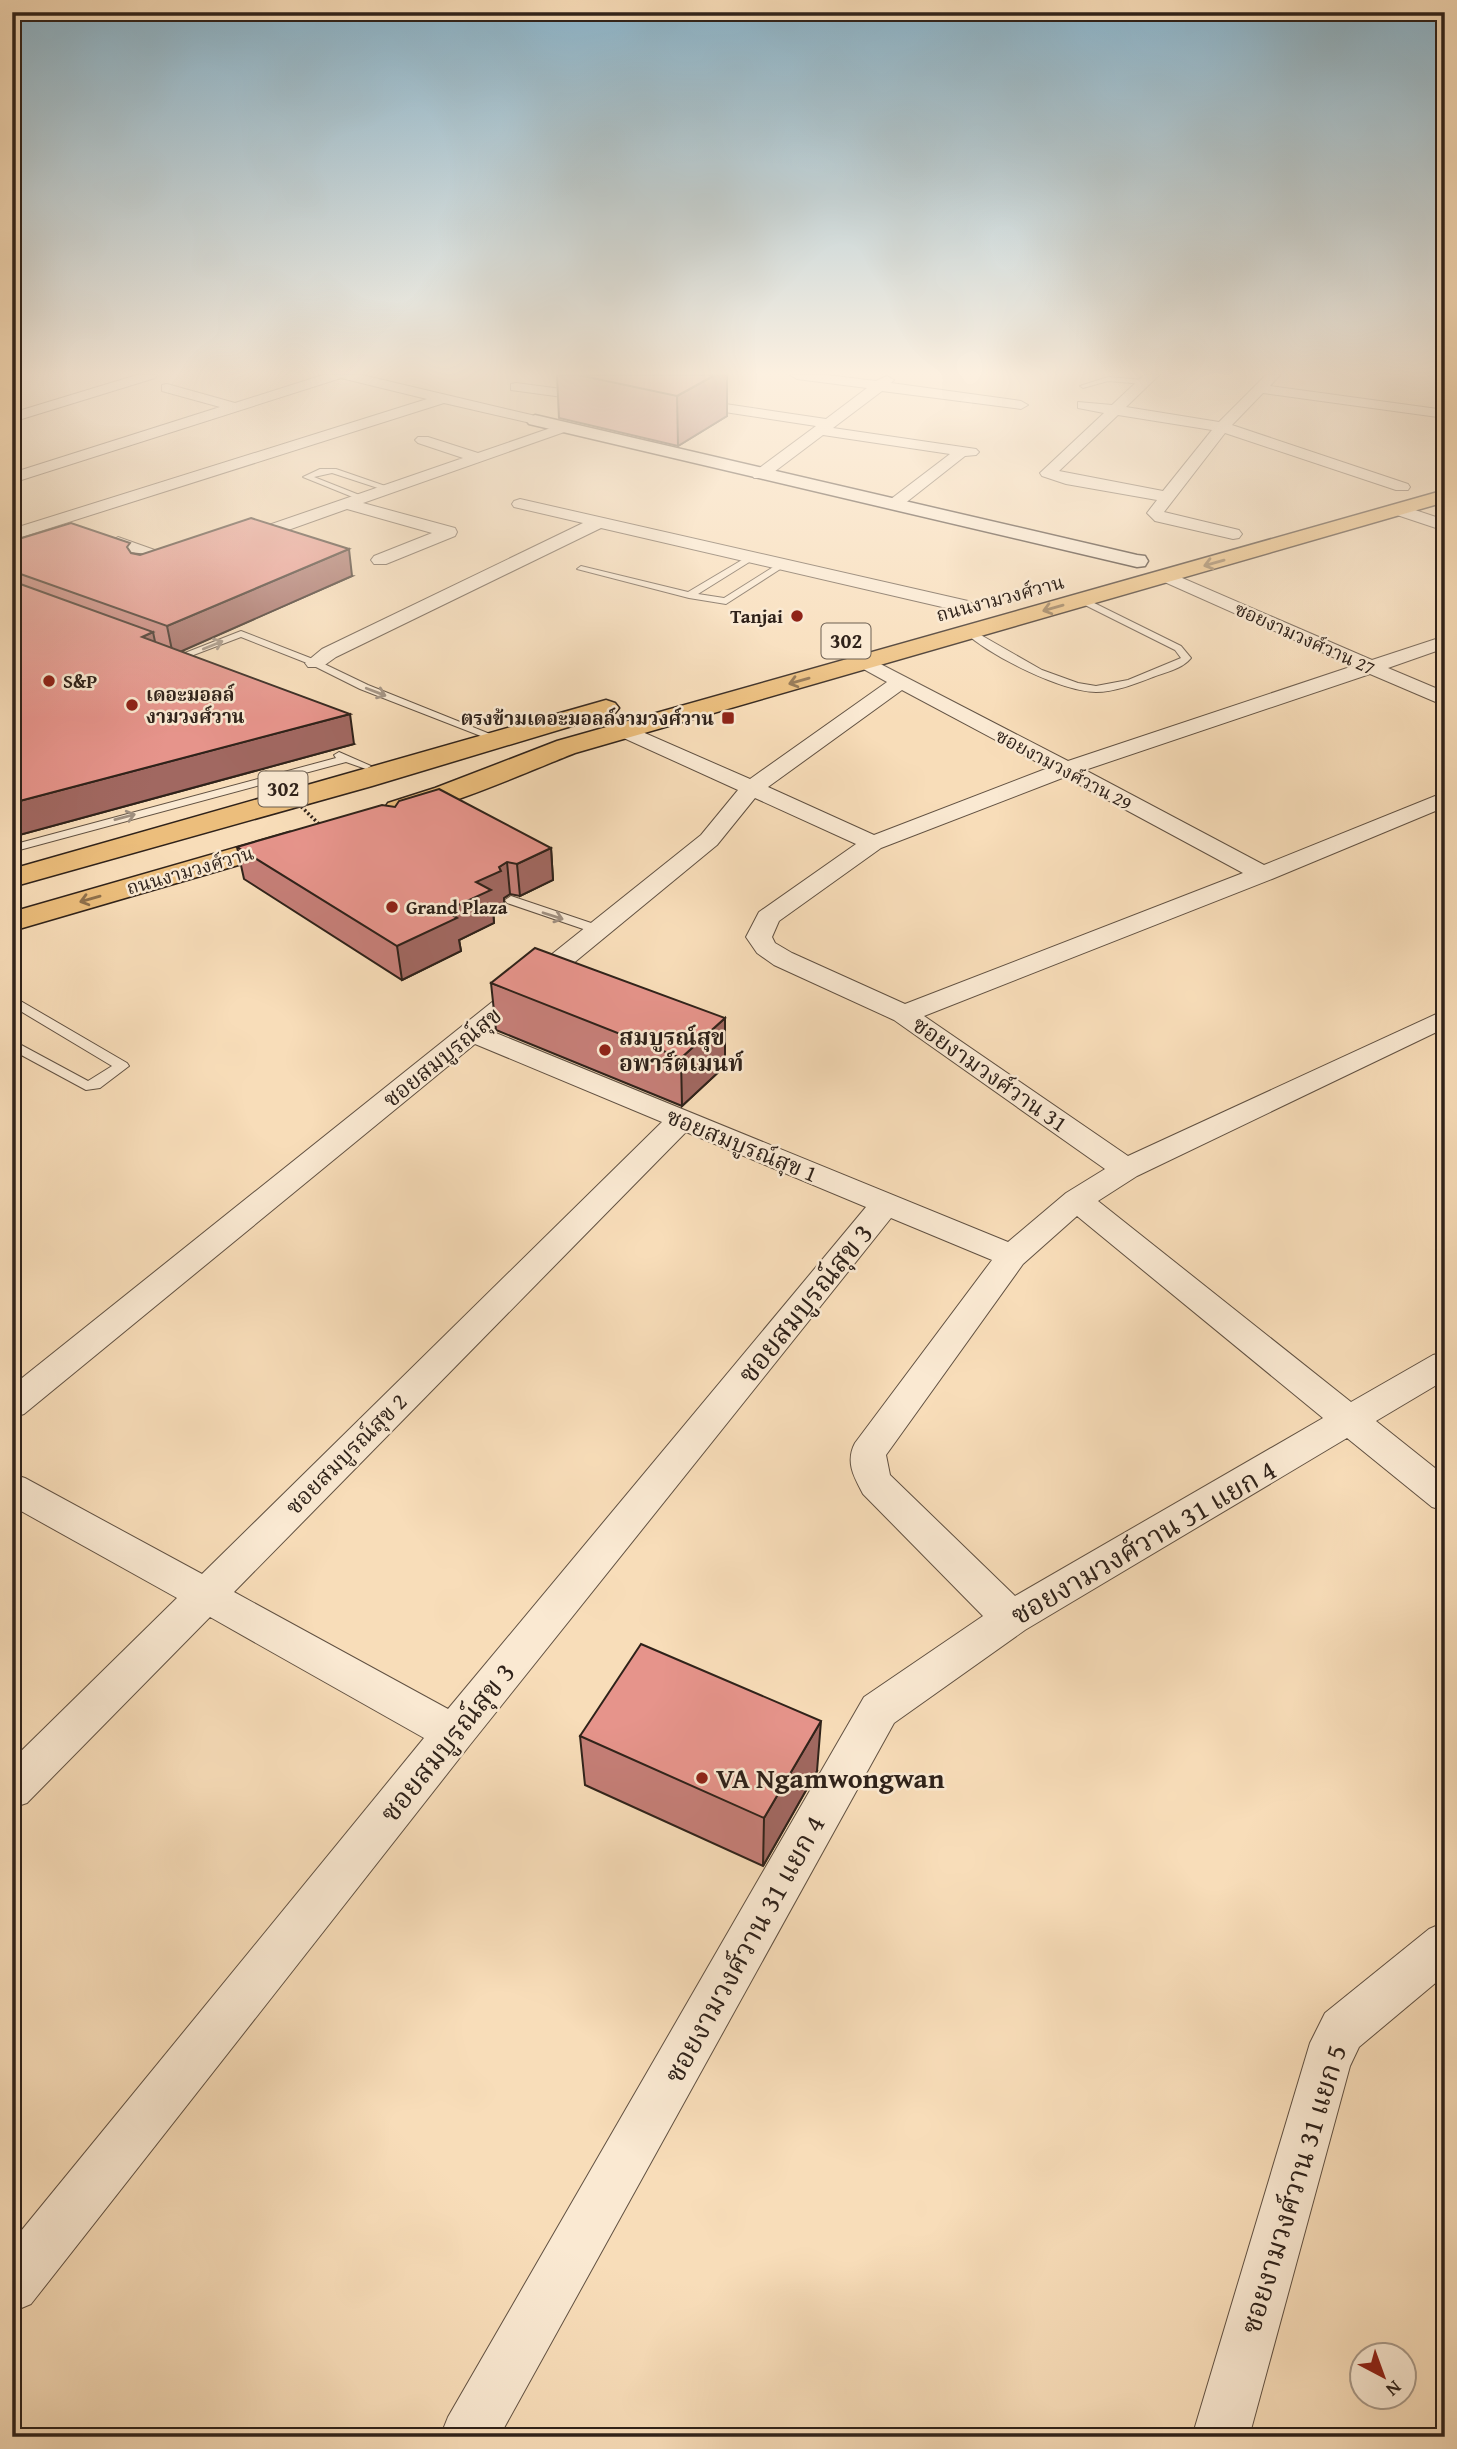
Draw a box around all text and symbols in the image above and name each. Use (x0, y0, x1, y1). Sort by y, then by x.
one-way arrow (1204, 557, 1226, 570)
street label: ถนนงามวงศ์วาน (933, 567, 1067, 629)
street label: ซอยงามวงศ์วาน 27 (1230, 594, 1380, 682)
place label: Tanjai (730, 602, 783, 630)
one-way arrow (1042, 603, 1064, 616)
marker: Tanjai (789, 608, 805, 624)
road number: 302 (822, 624, 870, 658)
one-way arrow (202, 638, 224, 651)
place label: S&P (63, 667, 97, 695)
marker: S&P (41, 673, 57, 689)
one-way arrow (788, 675, 810, 688)
place label: เดอะมอลล์ งามวงศ์วาน (146, 680, 245, 730)
one-way arrow (365, 686, 387, 699)
marker: เดอะมอลล์ งามวงศ์วาน (124, 697, 140, 713)
place label: ตรงข้ามเดอะมอลล์งามวงศ์วาน (461, 704, 714, 732)
marker: ตรงข้ามเดอะมอลล์งามวงศ์วาน (720, 710, 736, 726)
street label: ซอยงามวงศ์วาน 29 (991, 721, 1137, 817)
road number: 302 (258, 772, 308, 806)
one-way arrow (113, 810, 136, 823)
street label: ถนนงามวงศ์วาน (123, 838, 257, 902)
place label: Grand Plaza (406, 893, 508, 921)
one-way arrow (79, 894, 101, 907)
marker: Grand Plaza (384, 899, 400, 915)
one-way arrow (542, 910, 564, 923)
street label: ซอยสมบูรณ์สุข (375, 998, 508, 1115)
street label: ซอยงามวงศ์วาน 31 (906, 1008, 1075, 1140)
place label: สมบูรณ์สุข อพาร์ตเมนท์ (619, 1020, 744, 1079)
marker: สมบูรณ์สุข อพาร์ตเมนท์ (597, 1042, 613, 1058)
street label: ซอยสมบูรณ์สุข 1 (662, 1099, 823, 1190)
street label: ซอยสมบูรณ์สุข 3 (727, 1214, 882, 1391)
street label: ซอยสมบูรณ์สุข 2 (277, 1385, 414, 1522)
street label: ซอยงามวงศ์วาน 31 แยก 4 (1002, 1449, 1283, 1634)
street label: ซอยสมบูรณ์สุข 3 (369, 1653, 524, 1830)
place label: VA Ngamwongwan (716, 1757, 945, 1798)
marker: VA Ngamwongwan (694, 1770, 710, 1786)
street label: ซอยงามวงศ์วาน 31 แยก 4 (653, 1807, 834, 2090)
street label: ซอยงามวงศ์วาน 31 แยก 5 (1229, 2039, 1356, 2339)
north arrow (1348, 2340, 1418, 2410)
text: N (1380, 2374, 1408, 2404)

